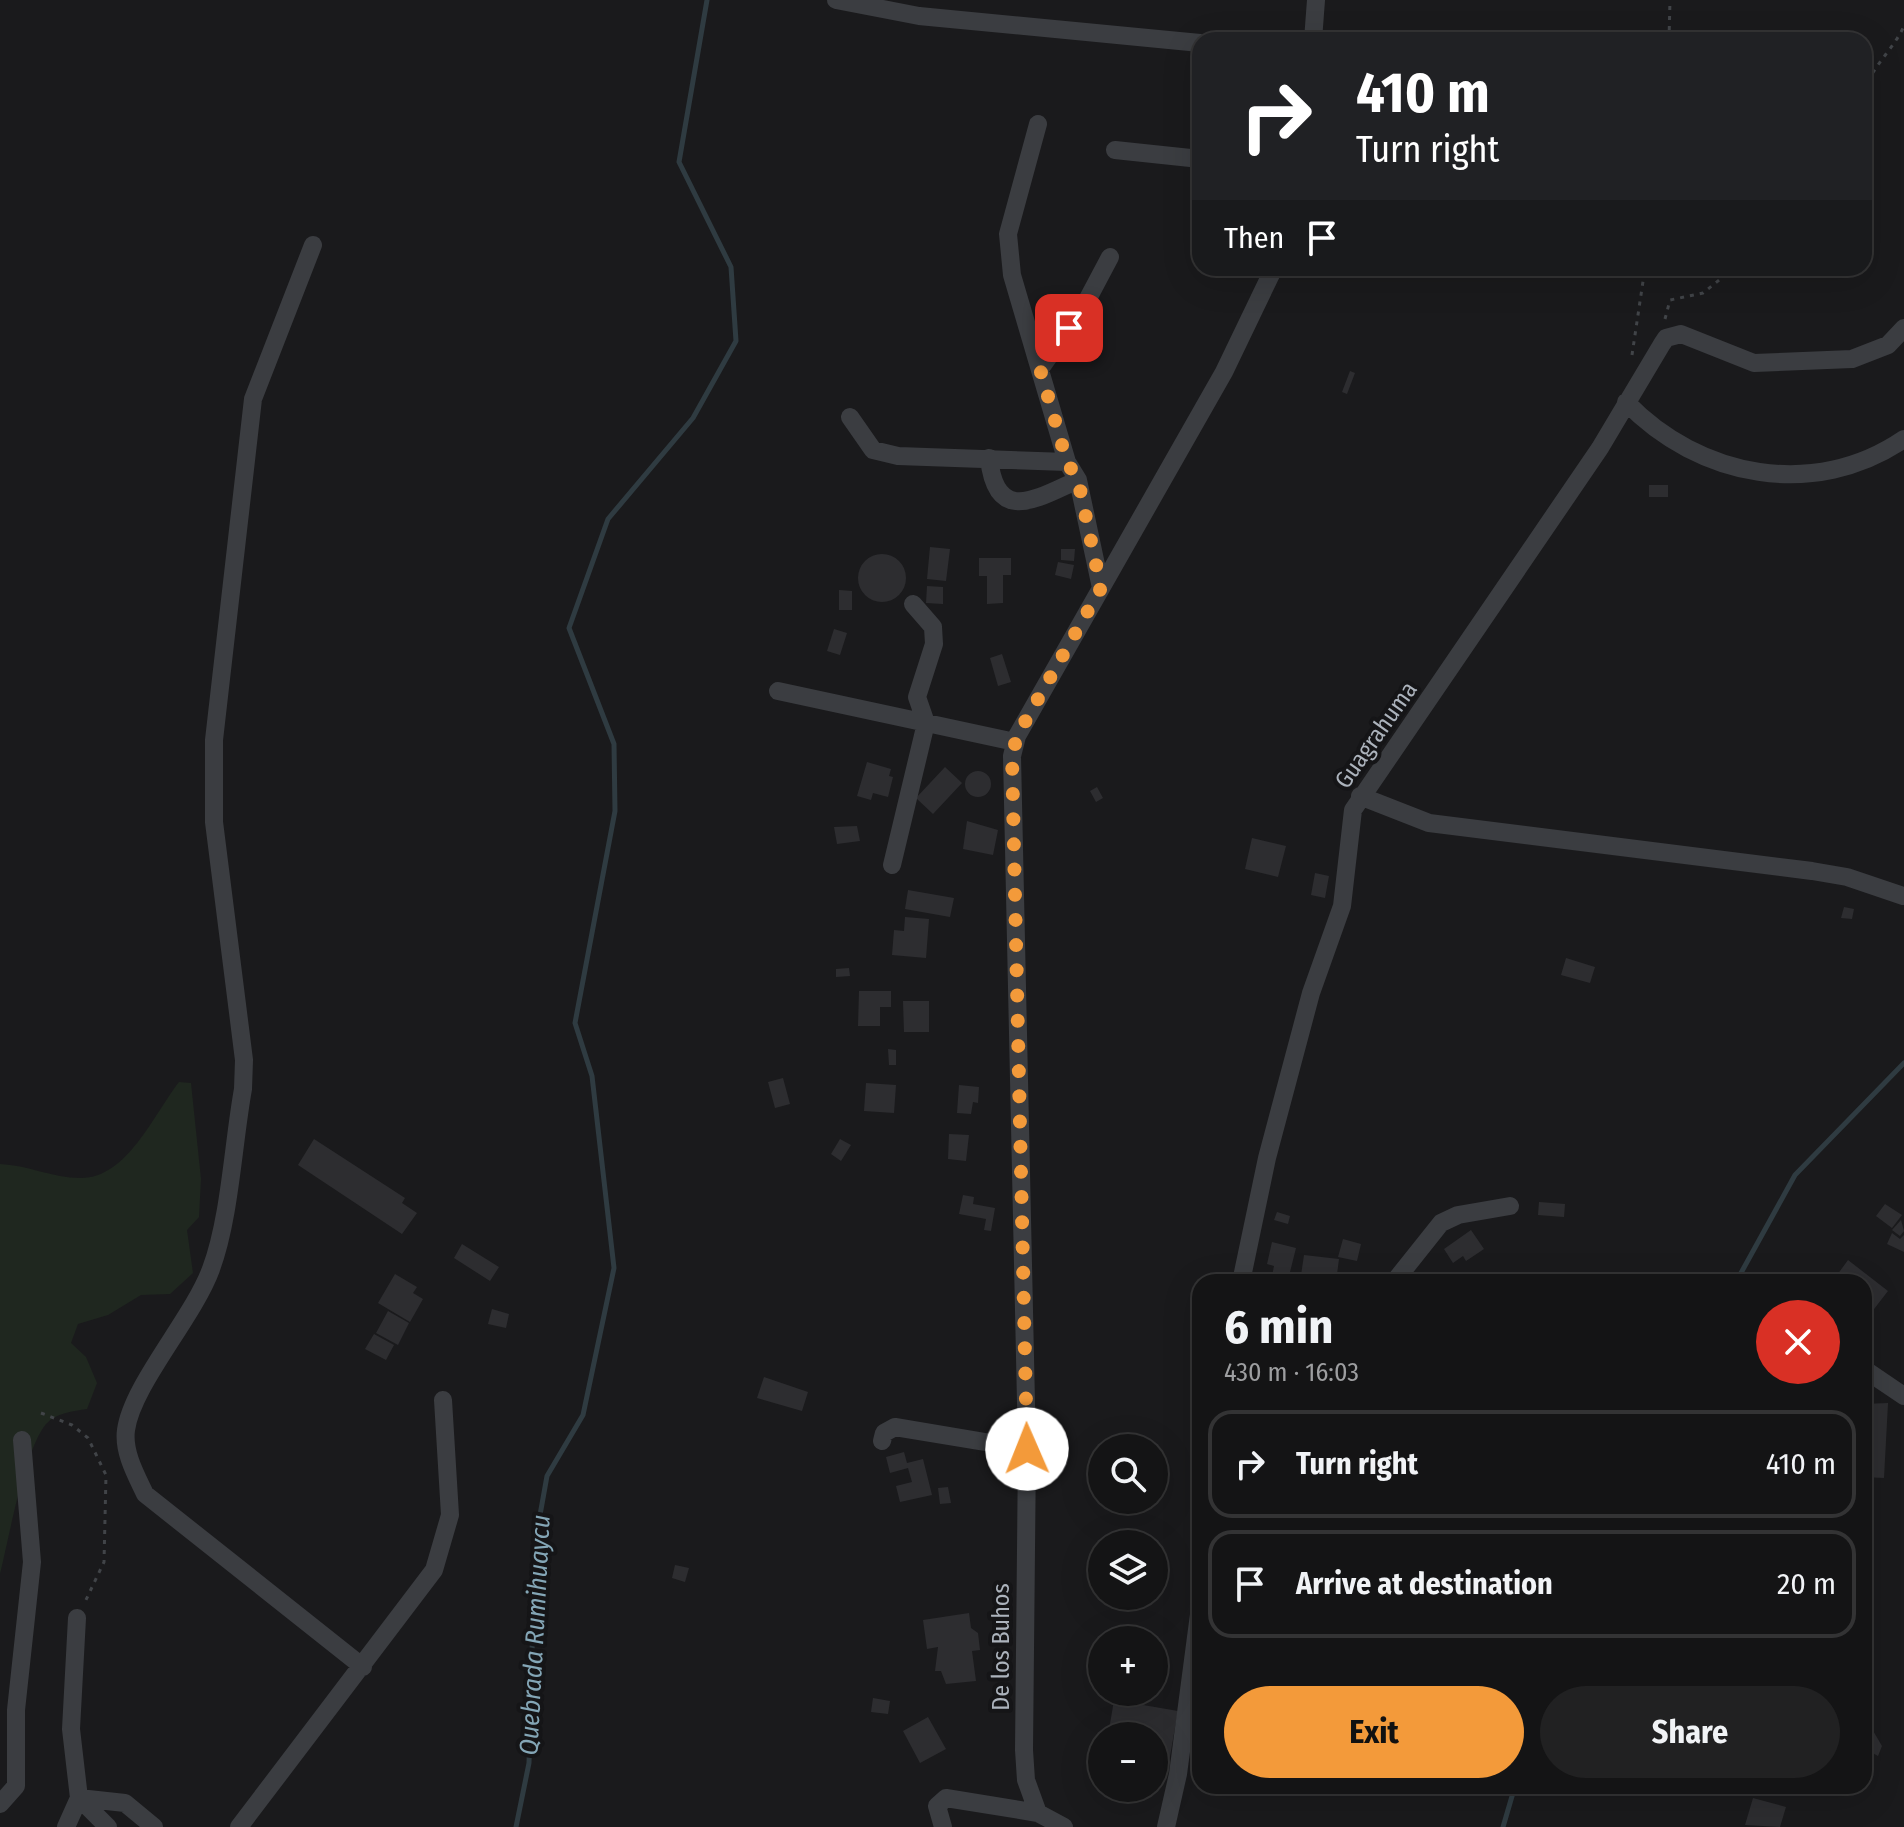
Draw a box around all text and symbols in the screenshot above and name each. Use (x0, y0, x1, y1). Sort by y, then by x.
text: 410 m (1356, 60, 1490, 127)
icon: right (1224, 64, 1328, 168)
text: Turn right (1356, 128, 1499, 172)
icon: arrive (1300, 216, 1344, 260)
text: Then (1224, 220, 1284, 256)
pin (1035, 294, 1103, 362)
icon: arrive (1047, 306, 1091, 350)
street label: Guagrahuma (1329, 676, 1423, 794)
text: 6 min (1224, 1298, 1333, 1356)
button: close (1756, 1300, 1840, 1384)
text: 430 m · 16:03 (1224, 1357, 1359, 1388)
position arrow (985, 1407, 1069, 1491)
map controls (1088, 1434, 1168, 1802)
button: search (1088, 1434, 1168, 1514)
icon: right (1228, 1442, 1272, 1486)
text: Turn right (1296, 1446, 1418, 1482)
text: 410 m (1766, 1446, 1836, 1482)
water label: Quebrada Rumihuaycu (513, 1514, 557, 1756)
button: layers (1088, 1530, 1168, 1610)
icon: arrive (1228, 1562, 1272, 1606)
text: Arrive at destination (1296, 1566, 1553, 1602)
text: 20 m (1777, 1566, 1836, 1602)
street label: De los Buhos (987, 1583, 1015, 1711)
button: + (1088, 1626, 1168, 1706)
button: Exit (1224, 1686, 1524, 1778)
button: Share (1540, 1686, 1840, 1778)
button: − (1088, 1722, 1168, 1802)

